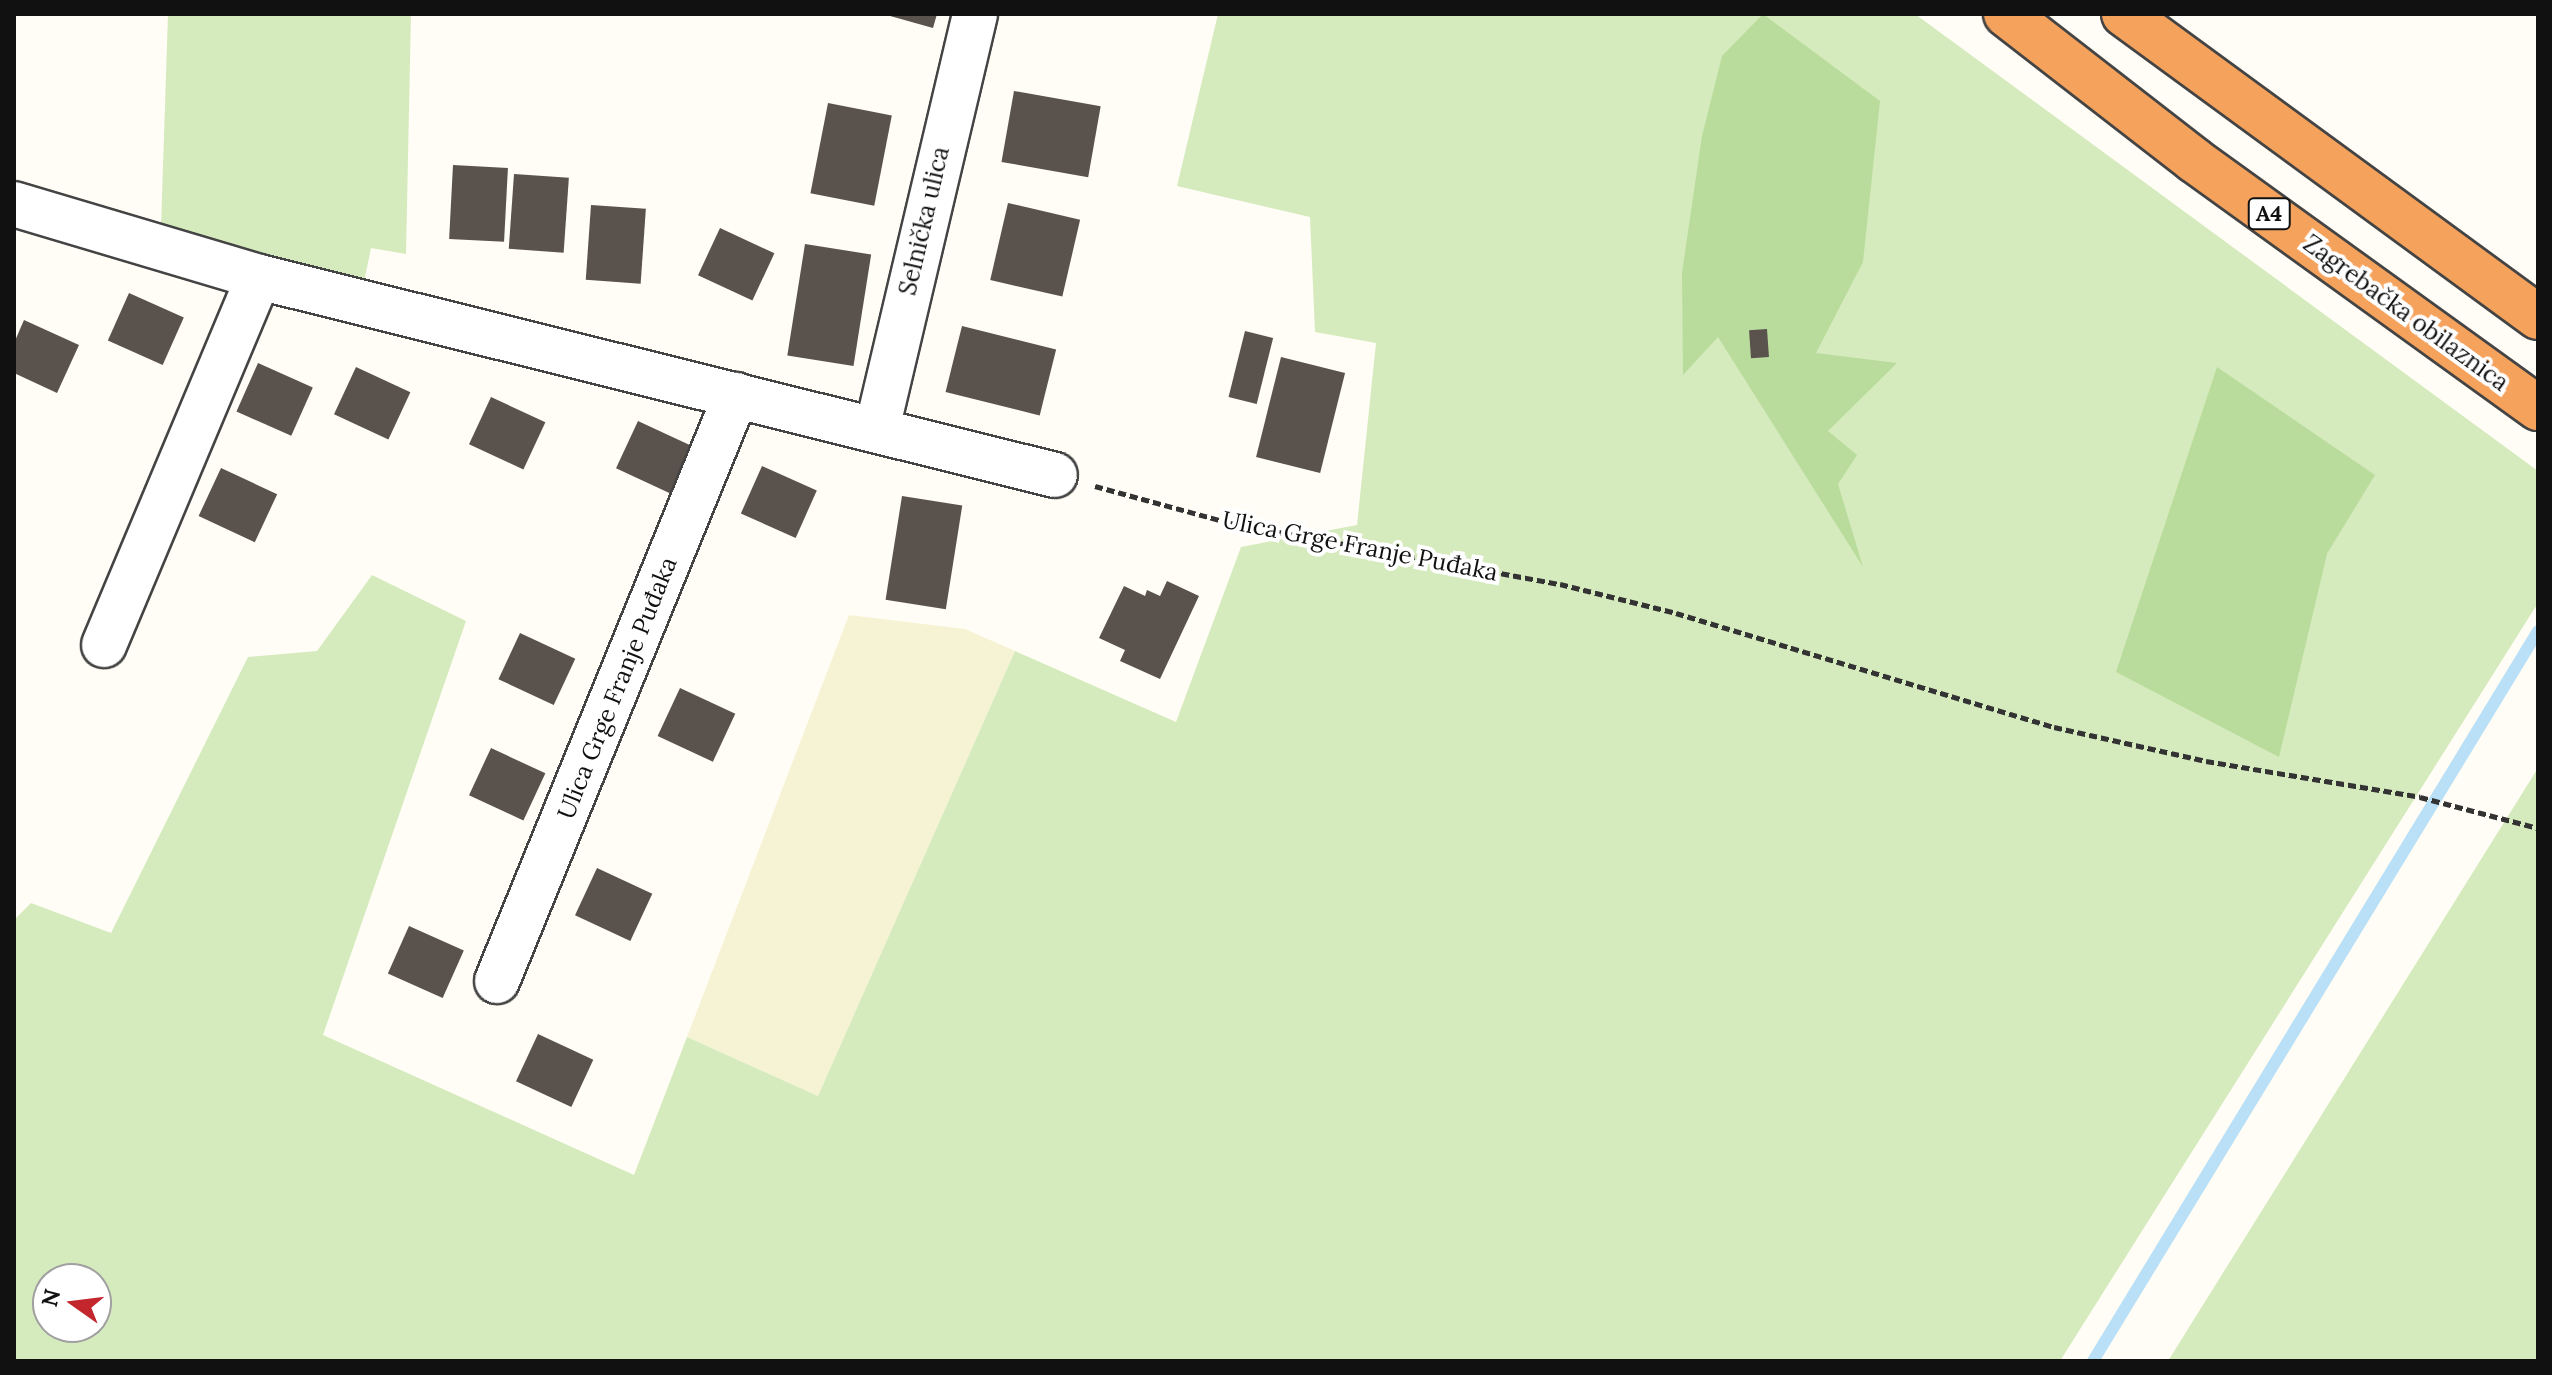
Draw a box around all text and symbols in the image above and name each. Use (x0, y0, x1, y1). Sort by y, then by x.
street label: Selnička ulica (893, 144, 955, 298)
road number: A4 (2247, 196, 2291, 232)
street label: Zagrebačka obilaznica (2298, 229, 2514, 397)
street label: Ulica Grge Franje Puđaka (1220, 505, 1500, 587)
street label: Ulica Grge Franje Puđaka (551, 553, 683, 823)
north arrow (32, 1263, 112, 1343)
text: N (35, 1286, 66, 1309)

